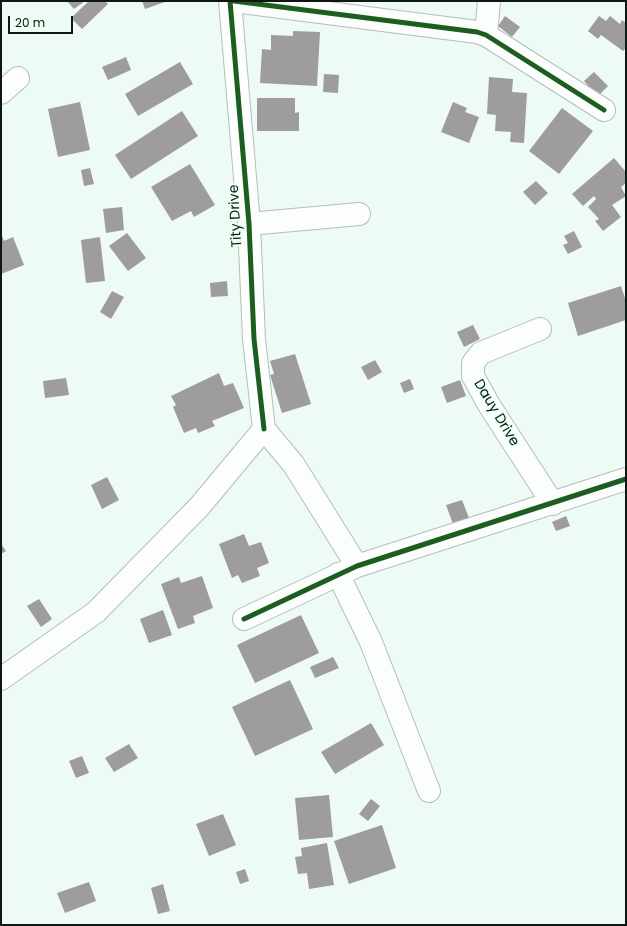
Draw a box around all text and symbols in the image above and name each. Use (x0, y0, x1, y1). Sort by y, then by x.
scale bar (10, 8, 75, 34)
text: 20 m (15, 14, 45, 31)
street label: Tity Drive (226, 184, 246, 248)
street label: Dauy Drive (469, 377, 523, 449)

